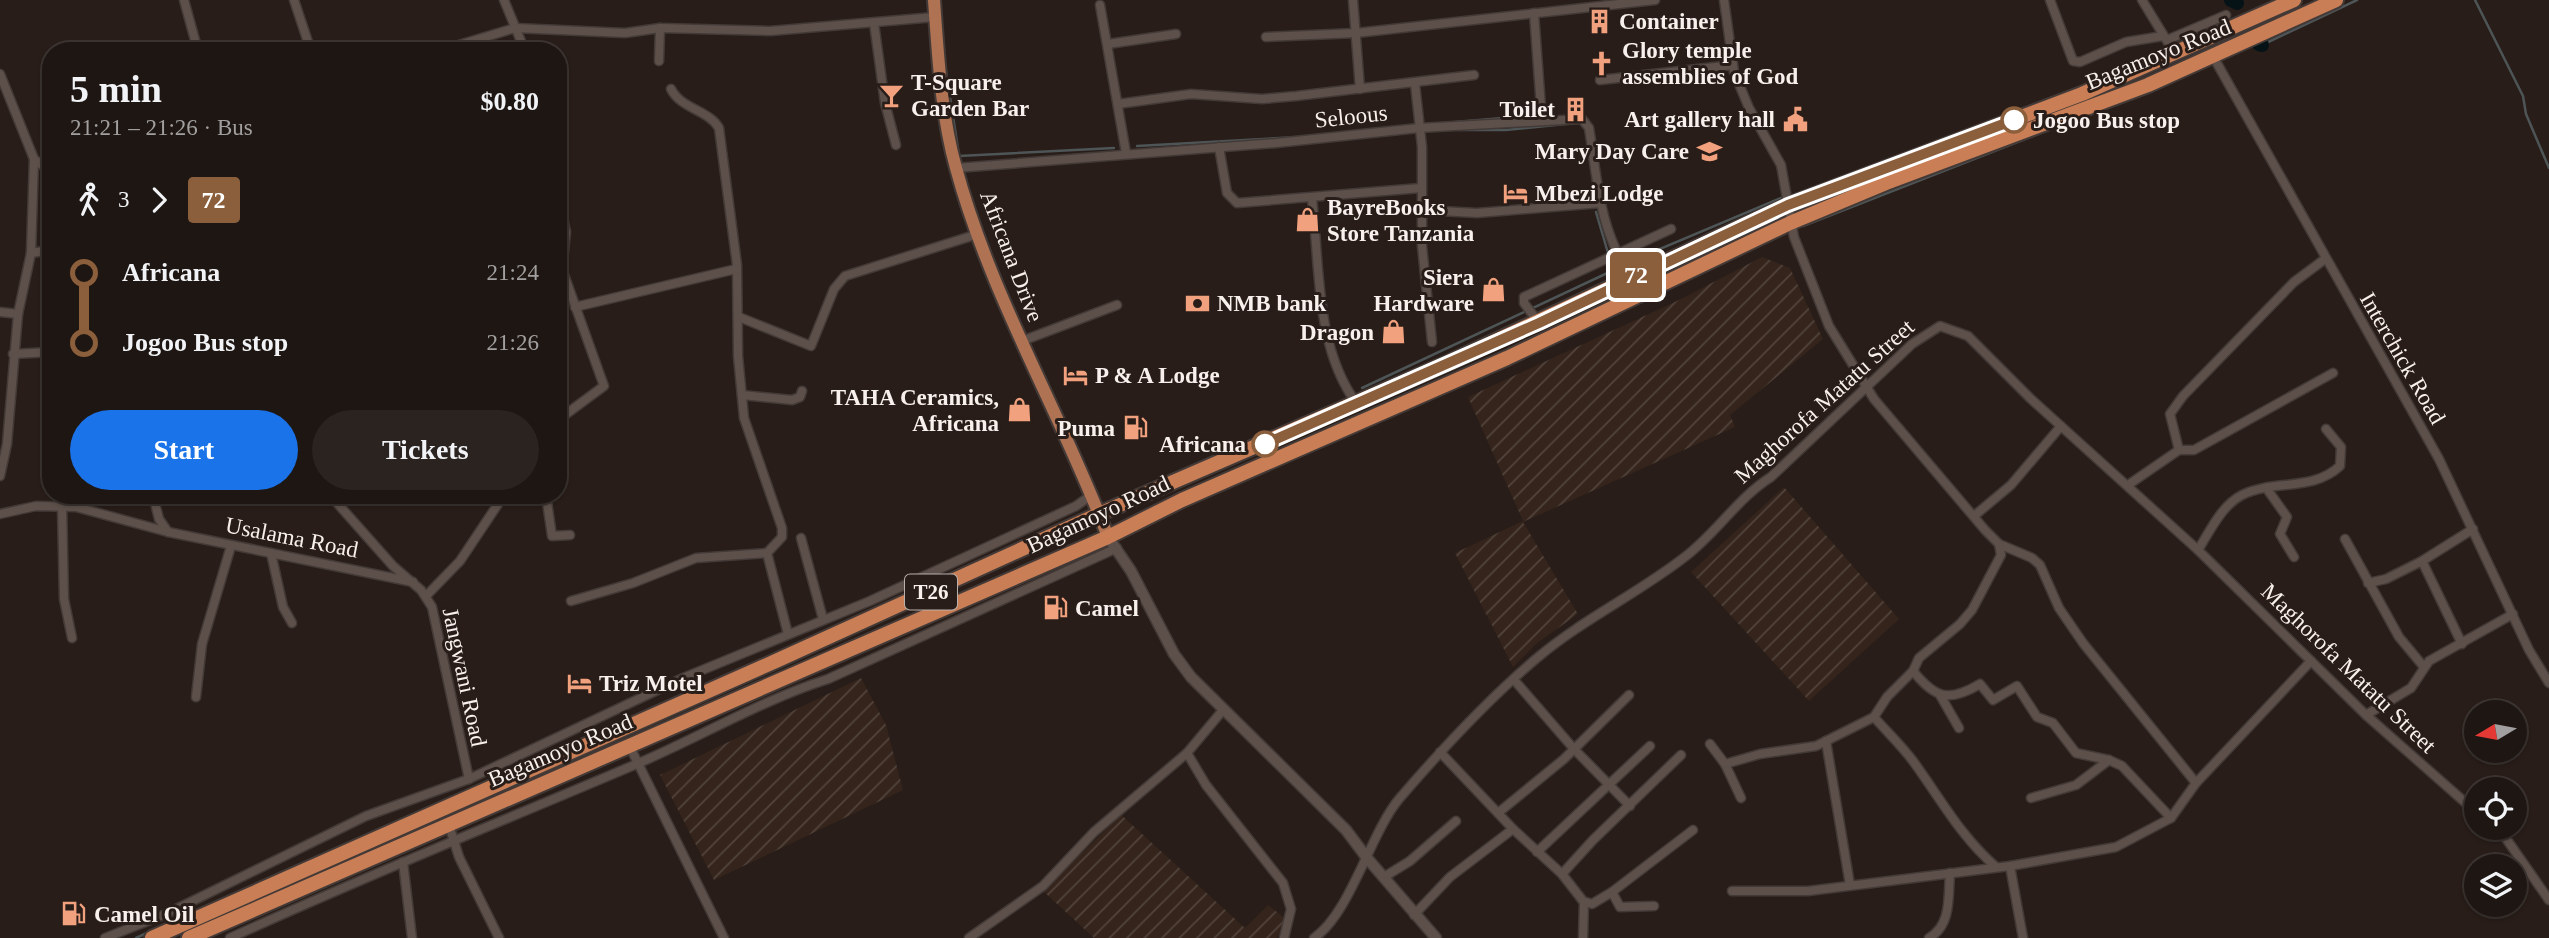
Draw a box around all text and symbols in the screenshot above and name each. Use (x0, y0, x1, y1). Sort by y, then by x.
building icon: Container (1585, 7, 1613, 35)
place label: Container (1619, 9, 1719, 34)
street label: Bagamoyo Road (2082, 14, 2235, 95)
place label: Glory temple assemblies of God (1622, 38, 1799, 89)
church icon: Glory temple assemblies of God (1588, 49, 1616, 77)
text: 5 min (70, 68, 162, 110)
place label: T-Square Garden Bar (911, 70, 1029, 121)
bar icon: T-Square Garden Bar (877, 81, 905, 109)
text: $0.80 (481, 87, 539, 116)
building icon: Toilet (1561, 95, 1589, 123)
place label: Toilet (1500, 97, 1555, 122)
street label: Seloous (1314, 100, 1389, 133)
public building icon: Art gallery hall (1781, 105, 1809, 133)
place label: Art gallery hall (1624, 107, 1775, 132)
marker: Jogoo Bus stop (2001, 107, 2027, 133)
place label: Jogoo Bus stop (2033, 108, 2180, 133)
text: 21:21 – 21:26 · Bus (70, 115, 253, 140)
school or university icon: Mary Day Care (1695, 137, 1723, 165)
place label: Mary Day Care (1535, 139, 1689, 164)
hotel icon: Mbezi Lodge (1501, 179, 1529, 207)
icon: walk (70, 181, 108, 219)
icon: forward (140, 181, 178, 219)
place label: Mbezi Lodge (1535, 181, 1663, 206)
text: 3 (118, 187, 130, 212)
text: 72 (202, 187, 226, 213)
street label: Africana Drive (975, 187, 1048, 325)
place label: BayreBooks Store Tanzania (1327, 195, 1475, 246)
shop icon: BayreBooks Store Tanzania (1293, 206, 1321, 234)
line badge: 72 (1604, 252, 1668, 298)
text: Africana (122, 258, 220, 287)
text: 21:24 (487, 260, 539, 285)
text: 72 (1624, 262, 1648, 288)
place label: Siera Hardware (1373, 265, 1474, 316)
shop icon: Siera Hardware (1480, 276, 1508, 304)
street label: Interchick Road (2355, 288, 2451, 429)
bank icon: NMB bank (1183, 289, 1211, 317)
place label: NMB bank (1217, 291, 1326, 316)
street label: Maghorofa Matatu Street (1730, 314, 1920, 488)
shop icon: Dragon (1380, 318, 1408, 346)
place label: Dragon (1300, 320, 1374, 345)
text: Jogoo Bus stop (122, 328, 288, 357)
text: 21:26 (487, 330, 539, 355)
hotel icon: P & A Lodge (1061, 361, 1089, 389)
place label: P & A Lodge (1095, 363, 1220, 388)
place label: TAHA Ceramics, Africana (831, 385, 999, 436)
shop icon: TAHA Ceramics, Africana (1005, 396, 1033, 424)
button: Start (70, 410, 298, 490)
button: Tickets (312, 410, 539, 490)
fuel station icon: Puma (1121, 414, 1149, 442)
place label: Puma (1058, 416, 1116, 441)
marker: Africana (1252, 431, 1278, 457)
place label: Africana (1159, 432, 1246, 457)
street label: Bagamoyo Road (1023, 470, 1174, 558)
street label: Usalama Road (223, 512, 361, 563)
road number: T26 (905, 574, 957, 610)
street label: Maghorofa Matatu Street (2256, 579, 2441, 759)
fuel station icon: Camel (1041, 594, 1069, 622)
place label: Camel (1075, 596, 1139, 621)
street label: Jangwani Road (438, 605, 492, 749)
hotel icon: Triz Motel (565, 669, 593, 697)
place label: Triz Motel (599, 671, 703, 696)
north arrow (2464, 700, 2527, 763)
map controls (2464, 700, 2527, 917)
street label: Bagamoyo Road (484, 709, 636, 792)
button: locate (2464, 777, 2527, 840)
button: layers (2464, 854, 2527, 917)
fuel station icon: Camel Oil (60, 900, 88, 928)
place label: Camel Oil (94, 902, 194, 927)

